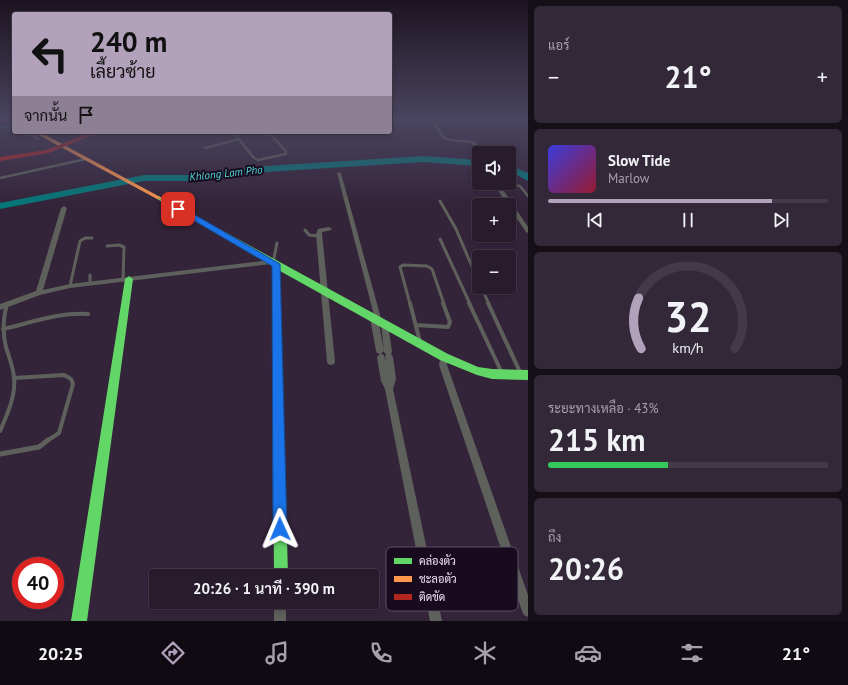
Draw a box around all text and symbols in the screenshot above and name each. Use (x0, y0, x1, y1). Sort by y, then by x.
text: 240 m (90, 23, 167, 60)
icon: left (24, 28, 76, 80)
text: แอร์ (548, 37, 569, 54)
text: 21° (664, 57, 712, 96)
text: เลี้ยวซ้าย (90, 60, 156, 83)
text: − (548, 63, 559, 91)
text: + (817, 63, 828, 91)
icon: arrive (75, 104, 97, 126)
text: จากนั้น (24, 106, 67, 125)
map controls (472, 146, 516, 294)
button: sound (472, 146, 516, 190)
text: Slow Tide (608, 151, 670, 170)
water label: Khlong Lam Pho (189, 162, 264, 184)
text: Marlow (608, 170, 649, 187)
pin (161, 192, 195, 226)
icon: arrive (167, 198, 189, 220)
button: + (472, 198, 516, 242)
icon: previous (584, 209, 606, 231)
icon: pause (677, 209, 699, 231)
icon: next (770, 209, 792, 231)
button: − (472, 250, 516, 294)
text: 32 (664, 289, 712, 342)
text: km/h (672, 337, 704, 356)
text: ระยะทางเหลือ · 43% (548, 400, 658, 417)
text: 215 km (548, 420, 646, 459)
position arrow (259, 508, 301, 550)
text: ถึง (548, 529, 561, 546)
legend (386, 547, 518, 611)
text: 20:26 (548, 549, 624, 588)
text: คล่องตัว (419, 554, 456, 568)
speed limit sign: 40 (12, 557, 64, 609)
text: ชะลอตัว (419, 572, 457, 586)
text: 20:26 · 1 นาที · 390 m (193, 579, 335, 598)
text: ติดขัด (419, 590, 445, 604)
icon: directions (159, 639, 187, 667)
icon: music (263, 639, 291, 667)
icon: phone (367, 639, 395, 667)
icon: climate (471, 639, 499, 667)
icon: car (574, 639, 602, 667)
icon: filters (678, 639, 706, 667)
text: 20:25 (38, 642, 84, 665)
text: 21° (782, 642, 810, 665)

